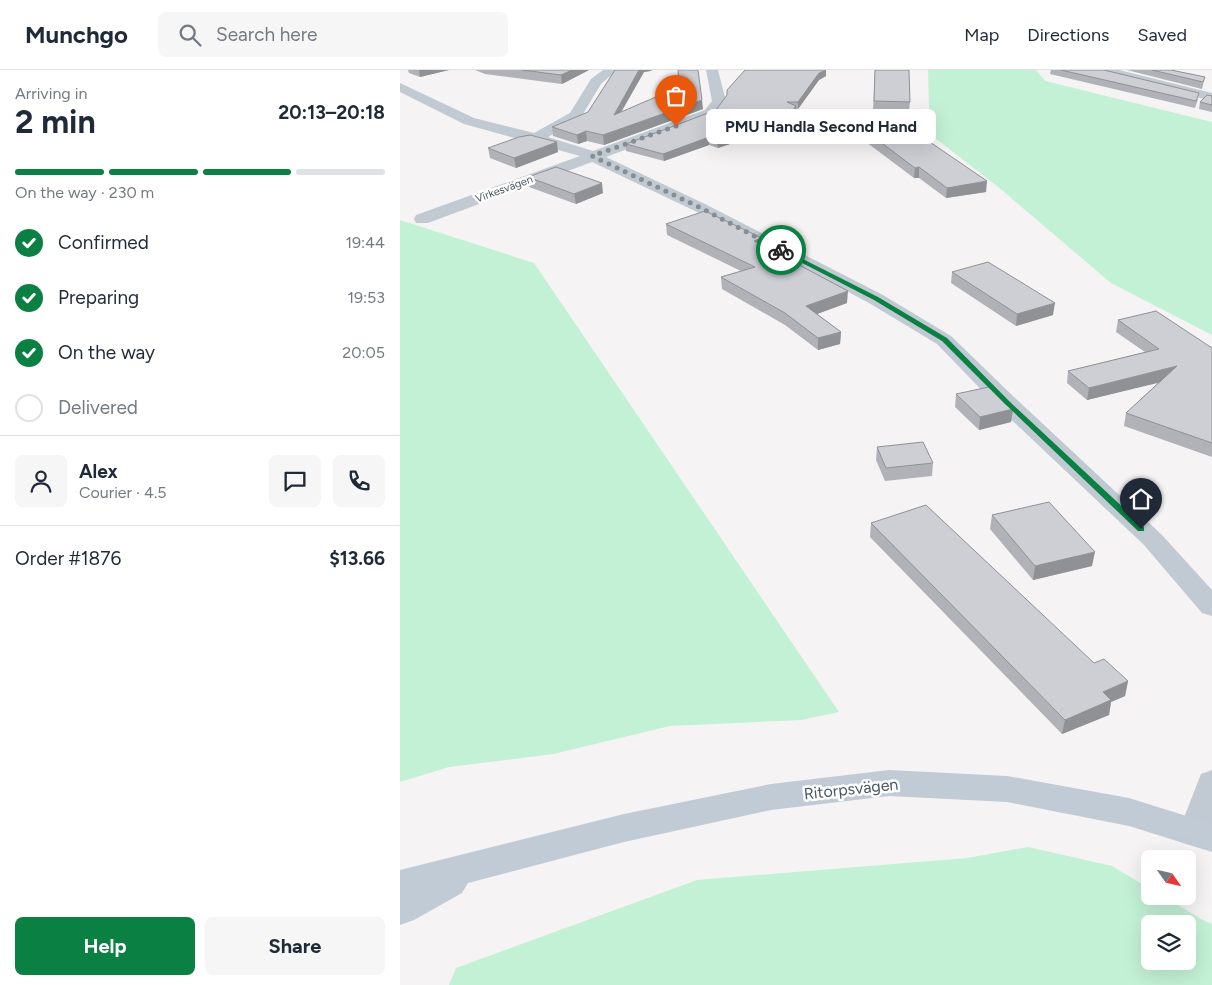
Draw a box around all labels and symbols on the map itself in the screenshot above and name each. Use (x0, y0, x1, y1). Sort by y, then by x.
pin (655, 75, 697, 126)
callout: PMU Handla Second Hand (706, 108, 936, 144)
street label: Virkesvägen (474, 173, 534, 205)
courier (756, 225, 806, 275)
pin (1120, 478, 1162, 529)
street label: Ritorpsvägen (803, 775, 899, 803)
north arrow (1141, 850, 1196, 905)

